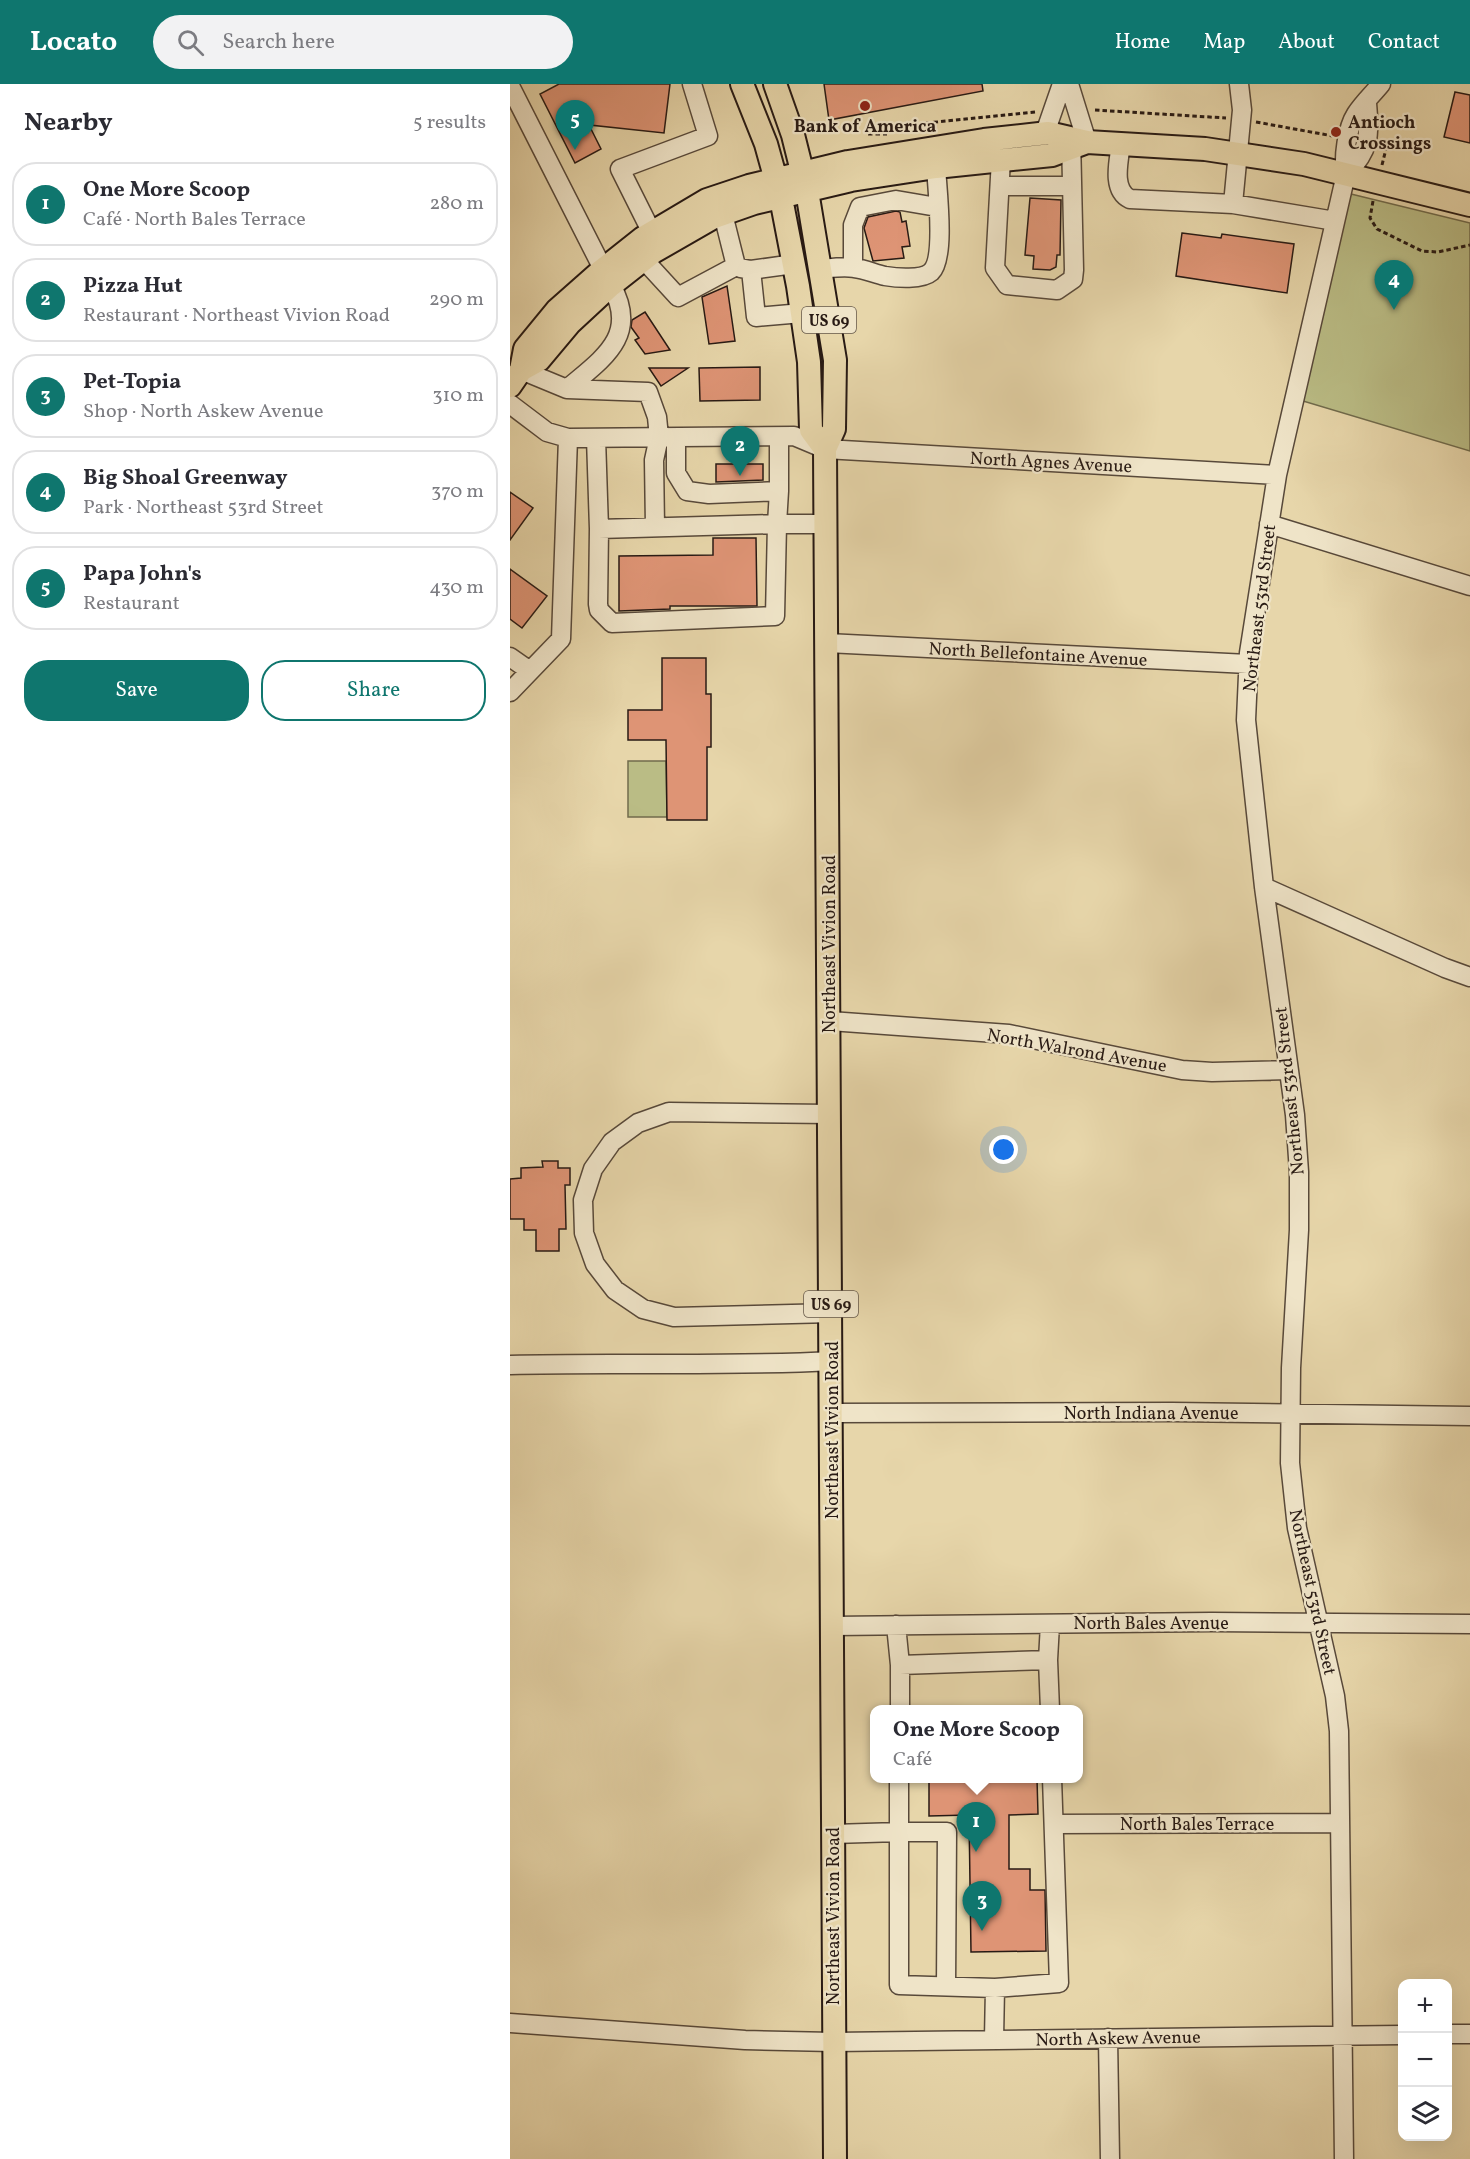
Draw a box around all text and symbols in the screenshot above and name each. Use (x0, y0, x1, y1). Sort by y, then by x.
search box (153, 15, 573, 69)
text: Locato (30, 23, 117, 62)
icon: search (174, 26, 207, 59)
text: Search here (222, 27, 335, 58)
text: Home (1115, 28, 1170, 57)
text: Map (1203, 28, 1245, 57)
text: About (1278, 28, 1335, 57)
text: Contact (1368, 28, 1440, 57)
marker: Bank of America (858, 99, 872, 113)
pin: 5 (556, 100, 594, 150)
text: Nearby (24, 105, 113, 141)
text: 5 results (413, 109, 486, 137)
place label: Antioch Crossings (1348, 111, 1431, 157)
place label: Bank of America (794, 115, 936, 140)
marker: Antioch Crossings (1329, 125, 1343, 139)
text: One More Scoop (83, 175, 250, 206)
text: 1 (41, 190, 50, 218)
text: 280 m (429, 190, 484, 218)
text: Café · North Bales Terrace (83, 206, 306, 234)
pin: 4 (1374, 260, 1414, 310)
text: Pizza Hut (83, 271, 183, 302)
text: 2 (40, 286, 51, 314)
text: 290 m (429, 286, 484, 314)
text: Restaurant · Northeast Vivion Road (83, 302, 390, 330)
road number: US 69 (802, 307, 856, 333)
text: Pet-Topia (83, 367, 181, 398)
text: 3 (40, 382, 51, 410)
text: 310 m (432, 382, 484, 410)
text: Shop · North Askew Avenue (83, 398, 324, 426)
pin: 2 (720, 426, 760, 476)
street label: North Agnes Avenue (969, 447, 1133, 480)
text: Big Shoal Greenway (83, 463, 288, 494)
text: 4 (39, 478, 52, 506)
text: 370 m (431, 478, 484, 506)
text: Park · Northeast 53rd Street (83, 494, 324, 522)
street label: Northeast 53rd Street (1238, 523, 1283, 694)
text: Papa John's (83, 559, 202, 590)
text: 5 (41, 574, 50, 602)
text: 430 m (429, 574, 484, 602)
text: Restaurant (83, 590, 180, 618)
street label: North Bellefontaine Avenue (928, 637, 1148, 674)
button: Save (24, 660, 249, 721)
button: Share (261, 660, 486, 721)
street label: Northeast Vivion Road (818, 855, 843, 1033)
street label: Northeast 53rd Street (1269, 1005, 1312, 1176)
street label: North Walrond Avenue (985, 1023, 1169, 1080)
your location (989, 1135, 1018, 1164)
road number: US 69 (804, 1291, 858, 1317)
street label: Northeast Vivion Road (821, 1341, 846, 1519)
street label: North Indiana Avenue (1064, 1402, 1238, 1427)
street label: Northeast 53rd Street (1282, 1507, 1341, 1678)
street label: North Bales Avenue (1073, 1612, 1229, 1637)
popup (870, 1705, 1083, 1783)
text: One More Scoop (893, 1715, 1060, 1746)
text: Café (893, 1746, 932, 1774)
pin: 1 (956, 1802, 996, 1852)
street label: North Bales Terrace (1120, 1813, 1274, 1838)
street label: Northeast Vivion Road (822, 1827, 847, 2005)
pin: 3 (962, 1882, 1002, 1931)
map controls (1398, 1979, 1452, 2141)
button: + (1398, 1979, 1452, 2033)
street label: North Askew Avenue (1035, 2026, 1201, 2053)
button: − (1398, 2033, 1452, 2087)
button: layers (1398, 2087, 1452, 2141)

